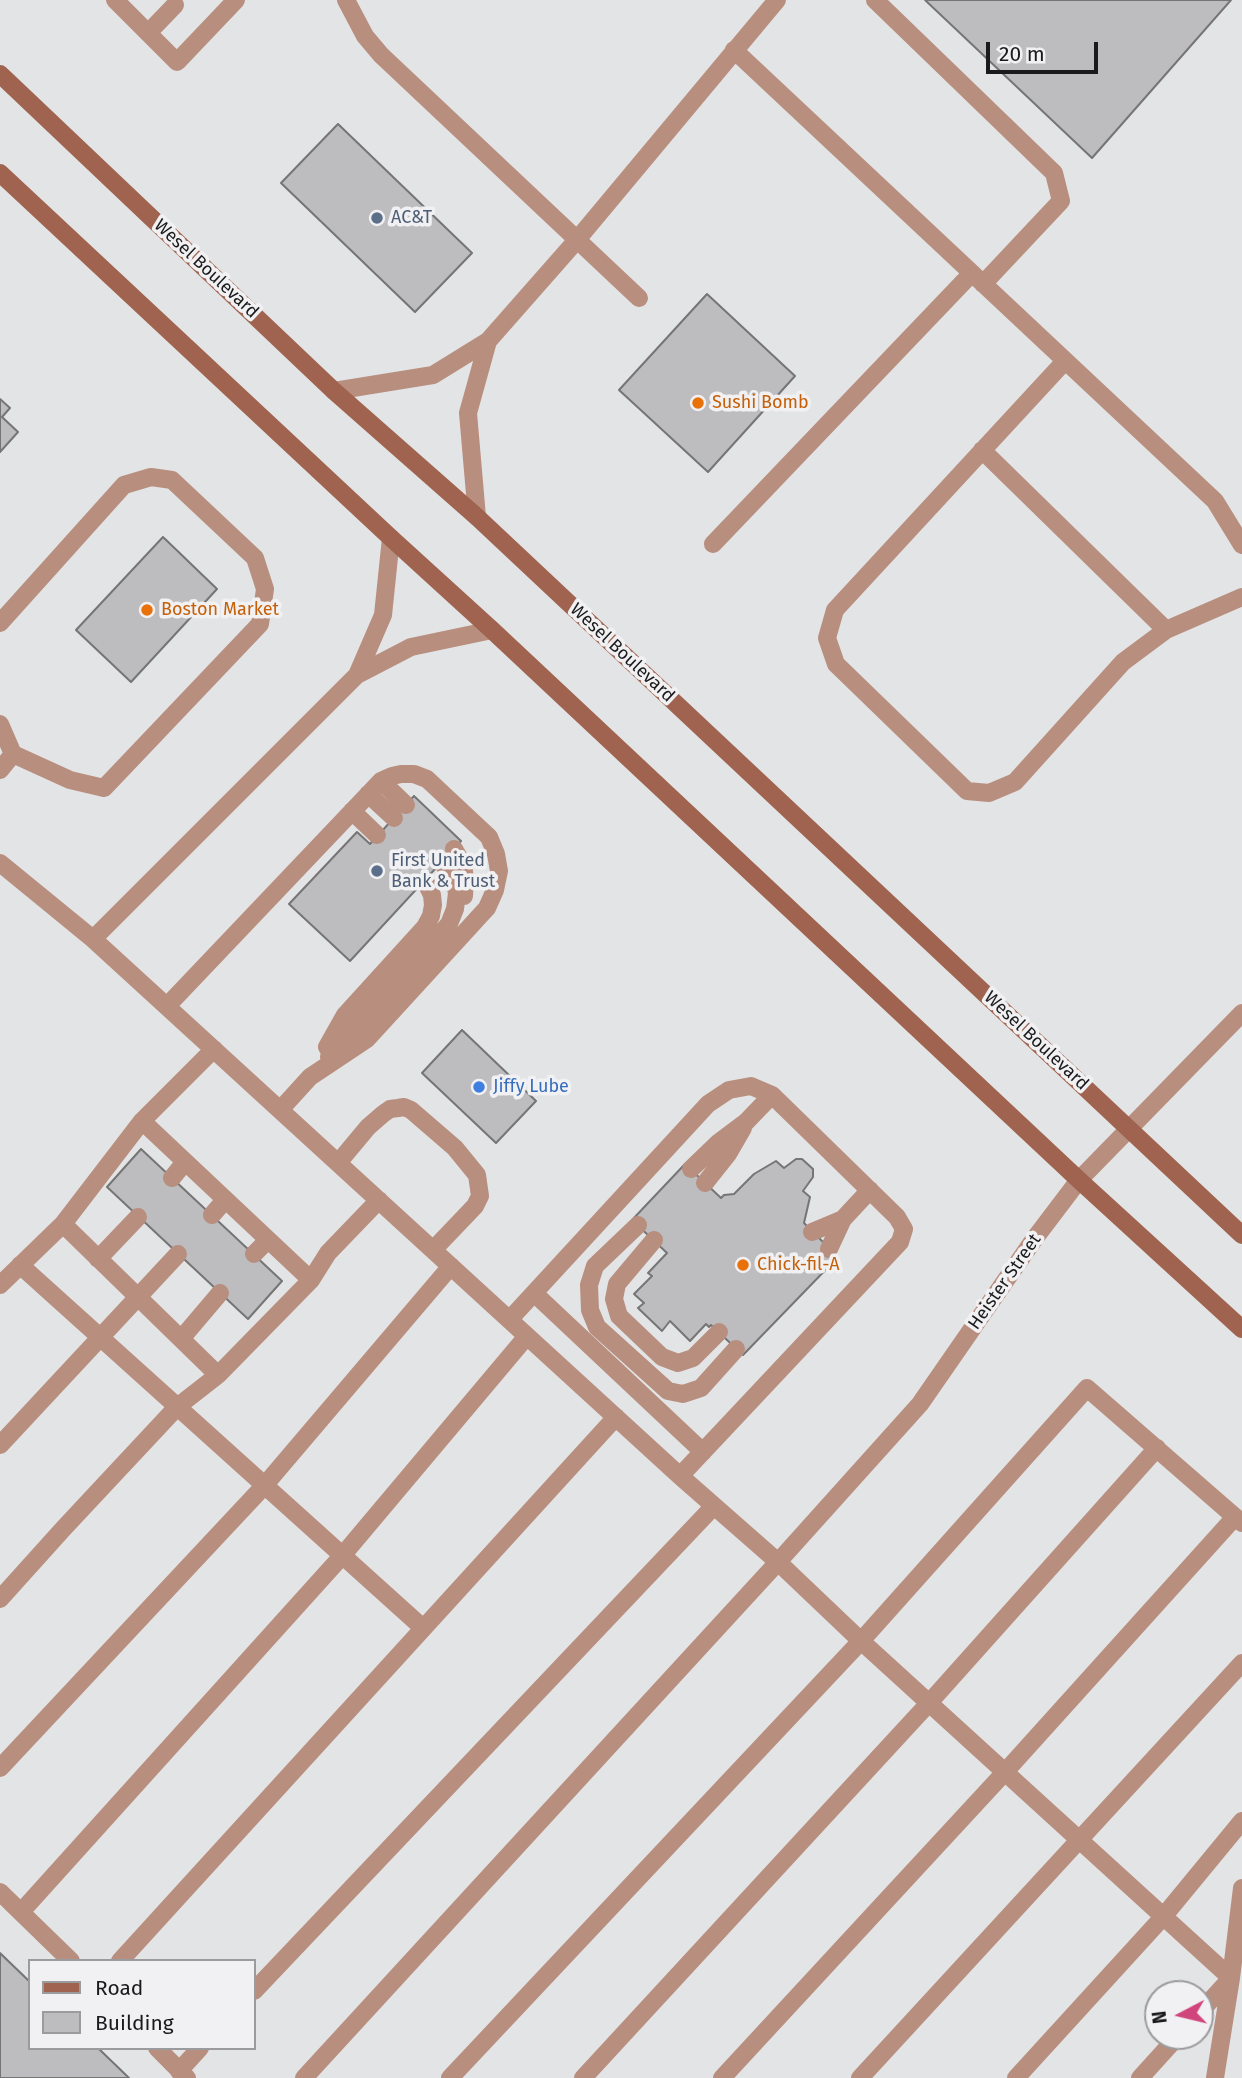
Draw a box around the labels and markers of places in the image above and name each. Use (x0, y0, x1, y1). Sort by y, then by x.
place label: AC&T (391, 207, 432, 229)
marker: AC&T (369, 210, 385, 226)
place label: Sushi Bomb (712, 392, 809, 414)
marker: Sushi Bomb (690, 395, 706, 411)
place label: Boston Market (161, 599, 279, 621)
marker: Boston Market (139, 602, 155, 618)
place label: First United Bank & Trust (391, 850, 495, 892)
marker: First United Bank & Trust (369, 863, 385, 879)
place label: Jiffy Lube (493, 1076, 569, 1098)
marker: Jiffy Lube (471, 1079, 487, 1095)
place label: Chick-fil-A (757, 1254, 840, 1276)
marker: Chick-fil-A (735, 1257, 751, 1273)

